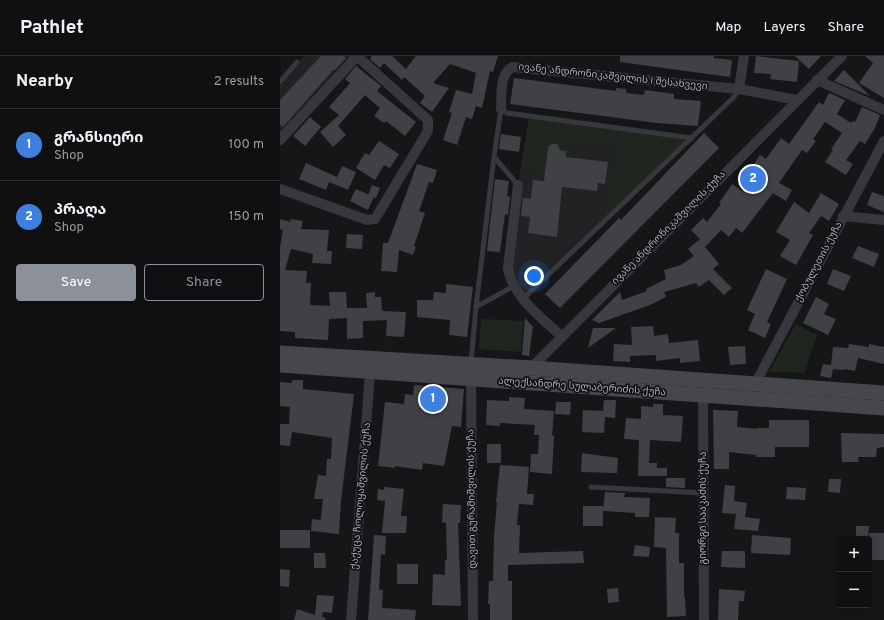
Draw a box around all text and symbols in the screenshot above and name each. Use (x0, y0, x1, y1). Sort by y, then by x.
text: Pathlet (20, 16, 84, 40)
text: Map (715, 19, 741, 36)
text: Layers (763, 19, 805, 36)
text: Share (827, 19, 864, 36)
street label: ივანე ანდრონიკაშვილის I შესახვევი (518, 61, 708, 93)
text: Nearby (16, 71, 73, 93)
text: 2 results (214, 74, 264, 90)
text: გრანსიერი (54, 129, 143, 148)
text: 1 (26, 137, 32, 153)
text: 100 m (228, 137, 264, 153)
text: Shop (54, 148, 84, 164)
pin: 2 (740, 164, 766, 194)
street label: ივანე ანდრონიკაშვილის ქუჩა (609, 168, 729, 288)
text: პრაღა (54, 201, 106, 220)
text: 2 (25, 209, 33, 225)
text: 150 m (229, 209, 264, 225)
text: Shop (54, 220, 84, 236)
street label: ქობულეთის ქუჩა (792, 220, 846, 304)
button: Save (16, 264, 136, 301)
button: Share (144, 264, 264, 301)
your location (524, 266, 544, 286)
street label: ალექსანდრე სულაბერიძის ქუჩა (498, 375, 666, 399)
pin: 1 (420, 384, 446, 414)
street label: ქაქუცა ჩოლოყაშვილის ქუჩა (348, 422, 374, 570)
street label: დავით გურამიშვილის ქუჩა (464, 429, 480, 569)
street label: გიორგი სააკაძის ქუჩა (697, 451, 710, 565)
map controls (836, 536, 872, 608)
button: + (836, 536, 872, 572)
button: − (836, 572, 872, 608)

